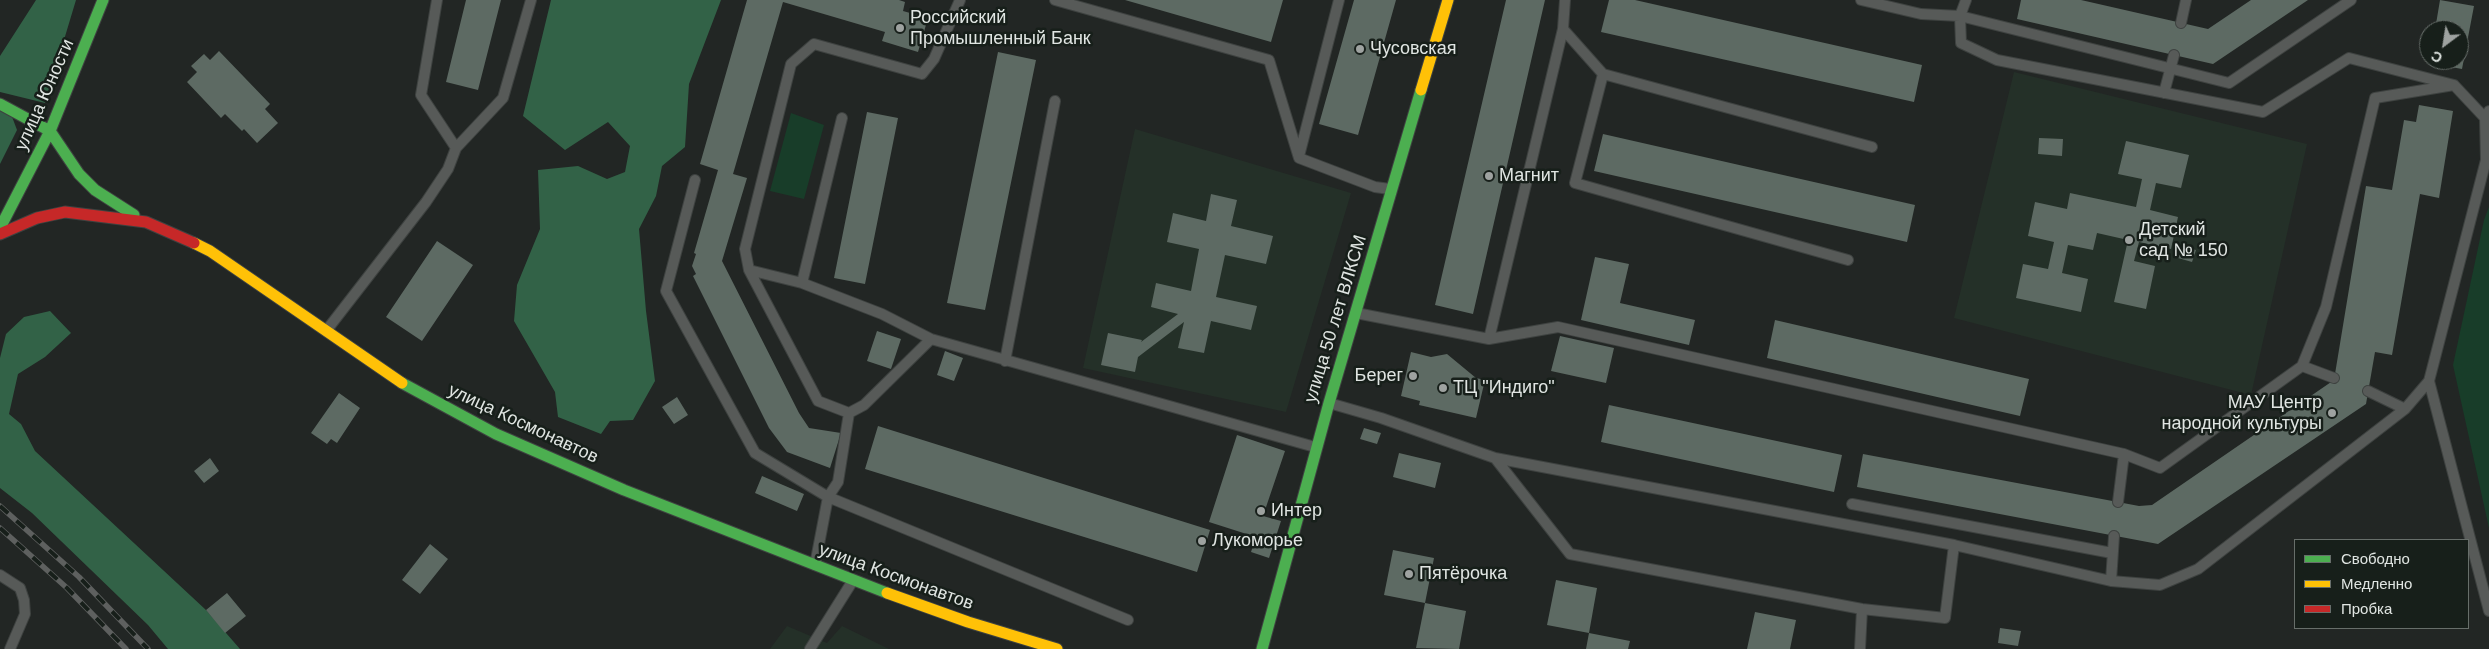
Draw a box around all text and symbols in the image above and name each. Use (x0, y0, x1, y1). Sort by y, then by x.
place label: Российский Промышленный Банк (910, 7, 1091, 50)
north arrow (2419, 20, 2469, 70)
marker: Российский Промышленный Банк (894, 22, 906, 34)
street label: улица Юности (11, 36, 79, 154)
place label: Чусовская (1370, 38, 1456, 60)
marker: Чусовская (1354, 43, 1366, 55)
text: С (2428, 48, 2445, 66)
place label: Магнит (1499, 165, 1559, 187)
marker: Магнит (1483, 170, 1495, 182)
place label: Детский сад № 150 (2139, 219, 2228, 262)
street label: улица 50 лет ВЛКСМ (1300, 232, 1372, 406)
marker: Детский сад № 150 (2123, 234, 2135, 246)
place label: Берег (1355, 365, 1403, 387)
marker: Берег (1407, 370, 1419, 382)
place label: ТЦ "Индиго" (1453, 377, 1555, 399)
street label: улица Космонавтов (445, 380, 601, 468)
marker: ТЦ "Индиго" (1437, 382, 1449, 394)
place label: МАУ Центр народной культуры (2162, 392, 2322, 434)
marker: МАУ Центр народной культуры (2326, 407, 2338, 419)
place label: Интер (1271, 500, 1322, 522)
marker: Интер (1255, 505, 1267, 517)
place label: Лукоморье (1212, 530, 1303, 552)
marker: Лукоморье (1196, 535, 1208, 547)
street label: улица Космонавтов (816, 539, 976, 615)
legend (2294, 539, 2469, 629)
text: Свободно (2341, 550, 2410, 567)
place label: Пятёрочка (1419, 563, 1507, 585)
marker: Пятёрочка (1403, 568, 1415, 580)
text: Медленно (2341, 575, 2412, 592)
text: Пробка (2341, 600, 2392, 617)

